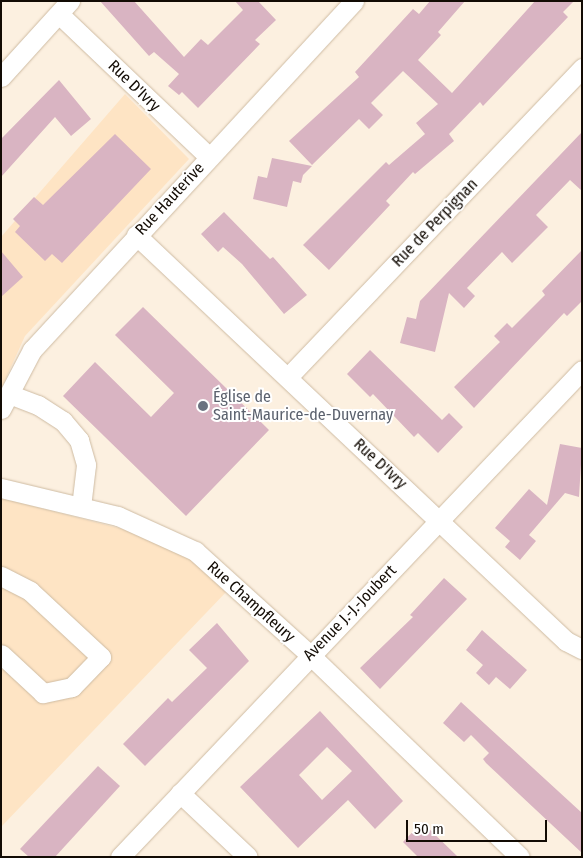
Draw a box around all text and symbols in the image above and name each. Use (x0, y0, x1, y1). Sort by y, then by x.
street label: Rue D'Ivry (104, 56, 164, 116)
street label: Rue Hauterive (132, 159, 208, 239)
street label: Rue de Perpignan (388, 175, 482, 271)
place label: Église de Saint-Maurice-de-Duvernay (213, 387, 393, 425)
marker: Église de Saint-Maurice-de-Duvernay (197, 400, 209, 412)
street label: Rue D'Ivry (350, 435, 410, 493)
street label: Rue Champfleury (203, 558, 299, 646)
street label: Avenue J.-J.-Joubert (299, 561, 401, 665)
scale bar (408, 810, 549, 842)
text: 50 m (414, 820, 444, 838)

